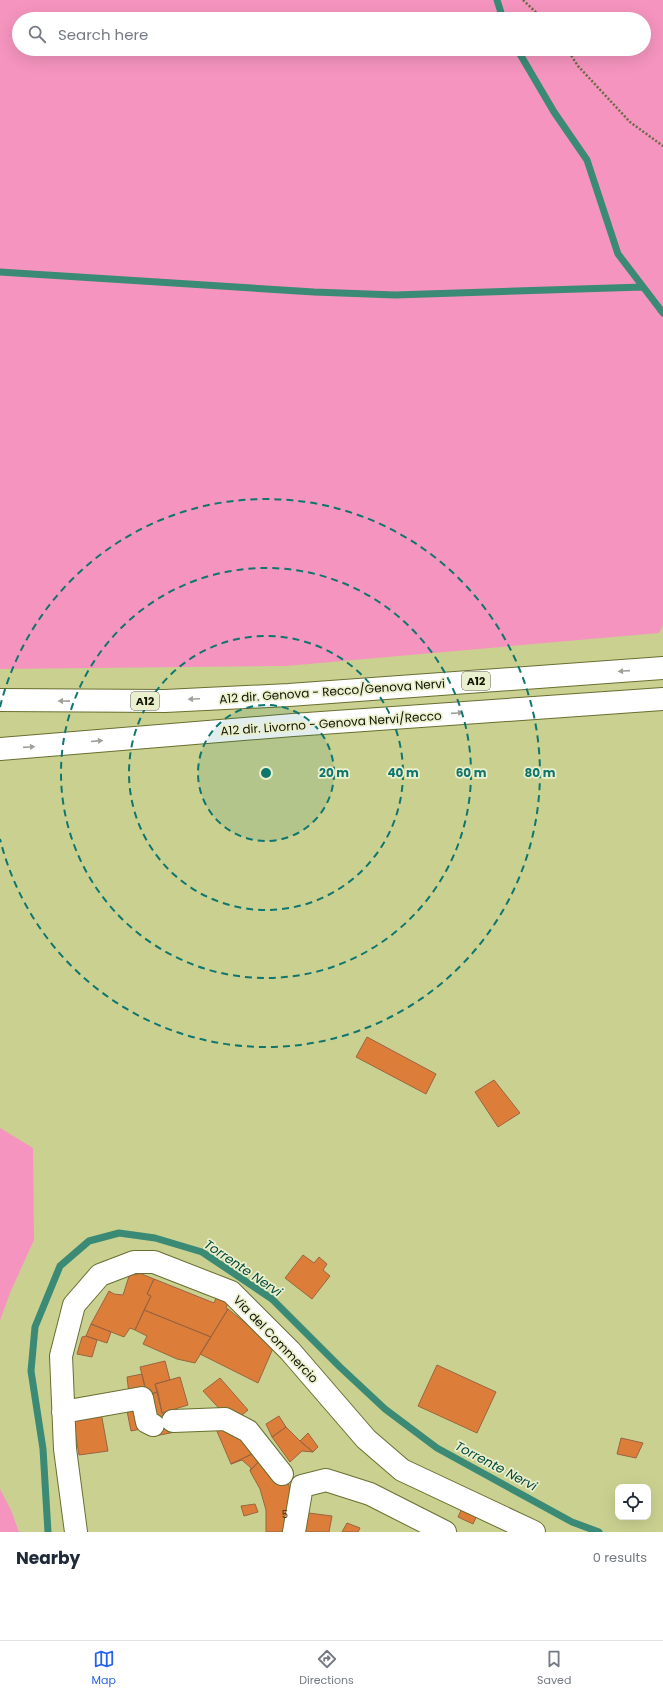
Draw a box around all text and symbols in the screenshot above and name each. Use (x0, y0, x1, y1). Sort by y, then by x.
search box (12, 12, 651, 56)
icon: search (26, 23, 48, 45)
text: Search here (58, 24, 148, 45)
one-way arrow (618, 667, 630, 674)
road number: A12 (462, 672, 490, 690)
street label: A12 dir. Genova - Recco/Genova Nervi (219, 675, 445, 707)
road number: A12 (131, 692, 159, 710)
one-way arrow (188, 696, 200, 703)
one-way arrow (57, 698, 70, 704)
street label: A12 dir. Livorno - Genova Nervi/Recco (220, 707, 442, 739)
one-way arrow (451, 710, 463, 717)
one-way arrow (91, 738, 103, 745)
one-way arrow (23, 743, 35, 750)
text: 20 m (319, 764, 349, 781)
text: 40 m (387, 764, 419, 781)
text: 60 m (456, 764, 487, 781)
text: 80 m (525, 764, 556, 781)
centre of rings (259, 766, 273, 780)
water label: Torrente Nervi (200, 1235, 287, 1302)
street label: Via del Commercio (230, 1292, 322, 1387)
water label: Torrente Nervi (452, 1436, 541, 1496)
map controls (615, 1484, 651, 1520)
button: locate (615, 1484, 651, 1520)
house number: 5 (282, 1507, 288, 1522)
text: Nearby (16, 1546, 80, 1570)
text: 0 results (593, 1548, 647, 1567)
tab: Map (92, 1648, 116, 1689)
tab: Directions (299, 1648, 354, 1689)
tab: Saved (537, 1648, 571, 1689)

